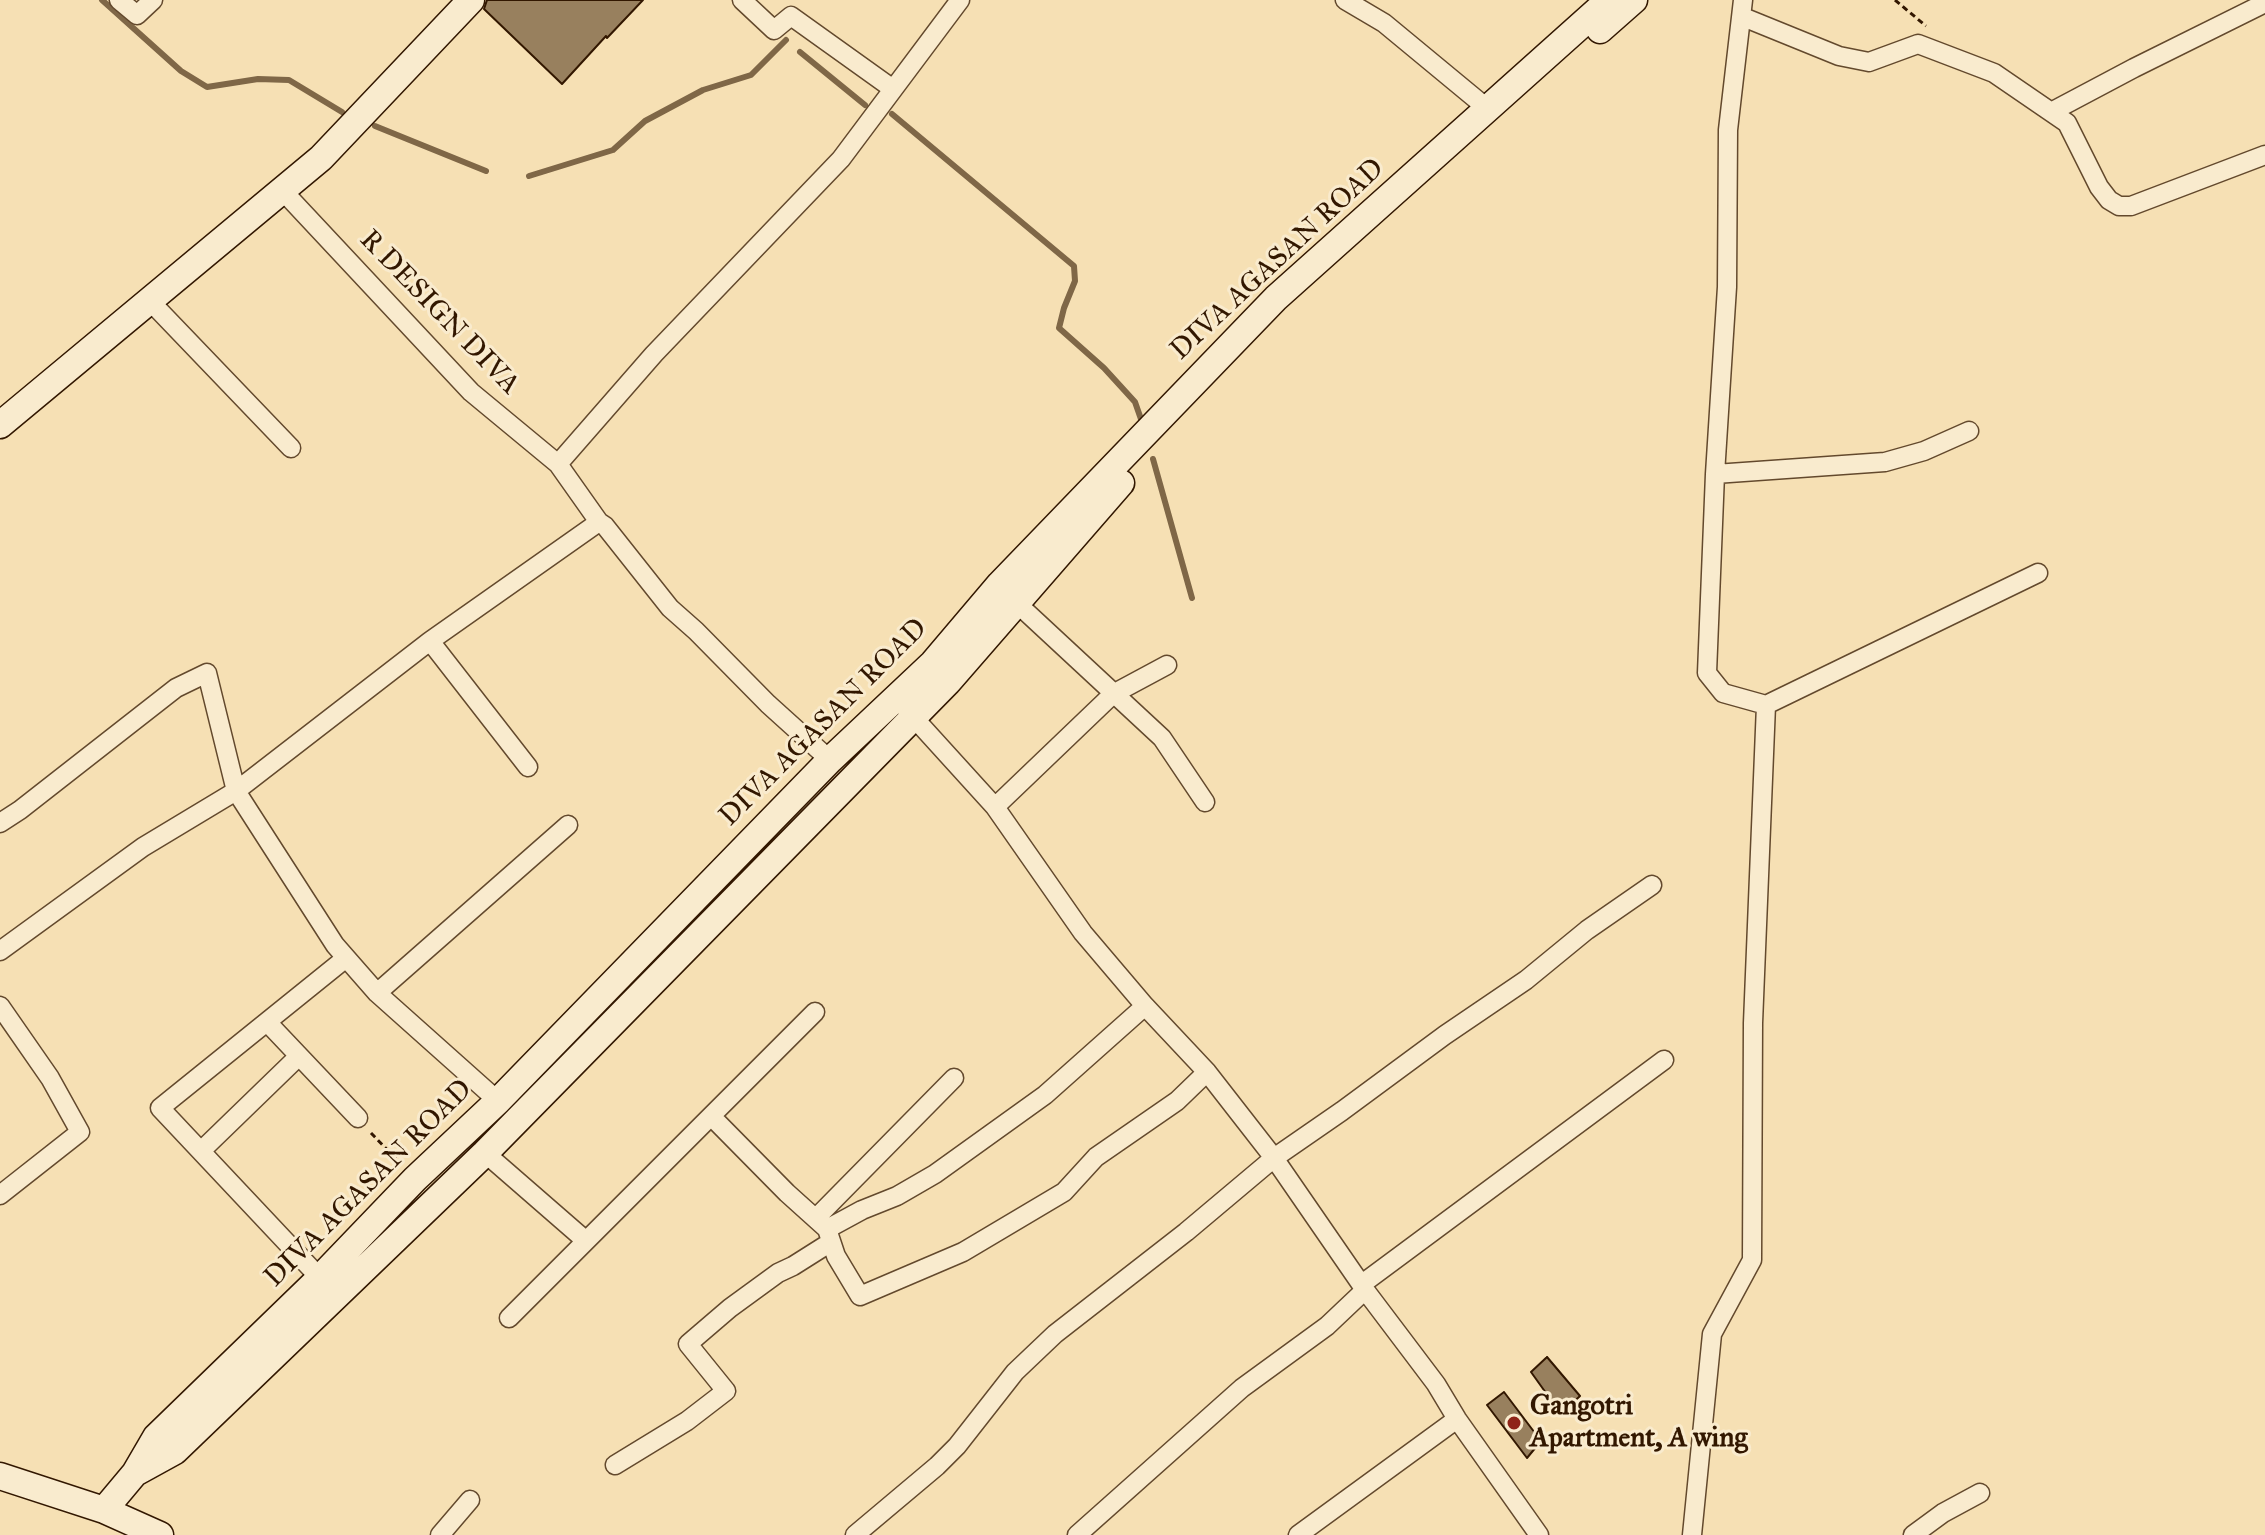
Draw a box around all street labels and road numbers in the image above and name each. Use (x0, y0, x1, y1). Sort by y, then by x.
street label: DIVA AGASAN ROAD (1164, 152, 1392, 368)
street label: R DESIGN DIVA (352, 224, 526, 402)
street label: DIVA AGASAN ROAD (713, 612, 935, 834)
street label: DIVA AGASAN ROAD (258, 1073, 480, 1295)

